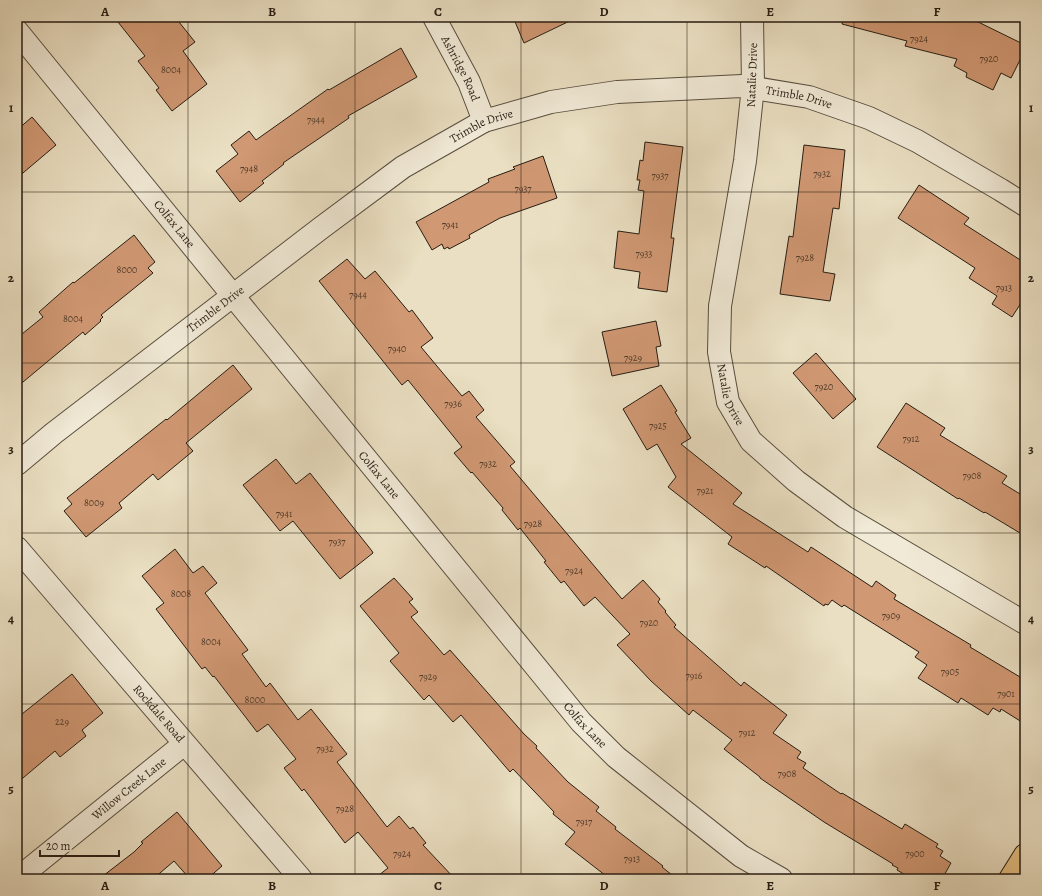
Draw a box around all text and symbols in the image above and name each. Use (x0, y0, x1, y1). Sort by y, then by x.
text: A (100, 3, 110, 20)
text: B (268, 3, 276, 20)
text: C (434, 3, 442, 20)
text: D (599, 3, 609, 20)
text: E (766, 3, 774, 20)
text: F (934, 3, 941, 20)
street label: Ashridge Road (437, 32, 484, 104)
house number: 7924 (910, 32, 928, 45)
street label: Natalie Drive (743, 42, 761, 108)
house number: 7920 (980, 52, 998, 65)
house number: 8004 (161, 63, 181, 76)
street label: Trimble Drive (765, 82, 835, 113)
text: 1 (9, 99, 14, 116)
text: 1 (1029, 99, 1034, 116)
street label: Trimble Drive (447, 105, 515, 147)
house number: 7944 (307, 113, 325, 126)
house number: 7948 (240, 162, 258, 175)
house number: 7932 (813, 167, 831, 180)
house number: 7937 (651, 169, 669, 182)
house number: 7937 (514, 182, 532, 195)
street label: Colfax Lane (150, 197, 199, 251)
house number: 7941 (442, 218, 459, 231)
house number: 7933 (635, 247, 653, 260)
house number: 7928 (796, 251, 814, 264)
house number: 8000 (117, 263, 137, 276)
text: 2 (8, 269, 15, 286)
text: 2 (1028, 269, 1035, 286)
house number: 7913 (996, 281, 1012, 294)
street label: Trimble Drive (184, 282, 247, 336)
house number: 7944 (349, 288, 367, 301)
house number: 8004 (63, 312, 83, 325)
house number: 7940 (388, 342, 406, 355)
house number: 7929 (624, 351, 642, 364)
street label: Natalie Drive (713, 362, 748, 428)
house number: 7920 (815, 380, 833, 393)
house number: 7936 (444, 397, 462, 410)
house number: 7925 (649, 419, 667, 432)
house number: 7912 (903, 432, 920, 445)
text: 3 (8, 440, 14, 457)
text: 3 (1028, 440, 1034, 457)
street label: Colfax Lane (355, 448, 404, 502)
house number: 7932 (479, 457, 497, 470)
house number: 7908 (963, 469, 982, 482)
house number: 7921 (697, 484, 714, 497)
house number: 8009 (84, 496, 104, 509)
house number: 7941 (276, 507, 293, 520)
house number: 7928 (524, 517, 542, 530)
house number: 7937 (328, 535, 346, 548)
house number: 7924 (565, 564, 583, 577)
house number: 8008 (171, 587, 191, 600)
house number: 7909 (882, 609, 901, 622)
text: 4 (8, 610, 14, 627)
text: 4 (1028, 610, 1034, 627)
house number: 7920 (640, 616, 658, 629)
house number: 8004 (201, 635, 221, 648)
house number: 7905 (941, 665, 959, 678)
house number: 7916 (686, 669, 703, 682)
house number: 7929 (419, 670, 437, 683)
street label: Rockdale Road (130, 681, 189, 746)
house number: 7901 (997, 687, 1015, 700)
house number: 8000 (245, 693, 265, 706)
street label: Colfax Lane (560, 699, 611, 752)
house number: 229 (55, 715, 69, 728)
house number: 7912 (739, 726, 756, 739)
house number: 7932 (316, 742, 334, 755)
street label: Willow Creek Lane (88, 754, 169, 824)
house number: 7908 (778, 767, 797, 780)
text: 5 (8, 780, 14, 797)
text: 5 (1028, 780, 1034, 797)
house number: 7928 (336, 802, 354, 815)
house number: 7917 (576, 815, 593, 828)
scale bar (40, 832, 119, 858)
text: 20 m (46, 838, 70, 854)
house number: 7924 (393, 847, 411, 860)
house number: 7900 (905, 847, 925, 860)
house number: 7913 (624, 852, 640, 865)
text: A (100, 877, 110, 894)
text: B (268, 877, 276, 894)
text: C (434, 877, 442, 894)
text: D (599, 877, 609, 894)
text: E (766, 877, 774, 894)
text: F (934, 877, 941, 894)

